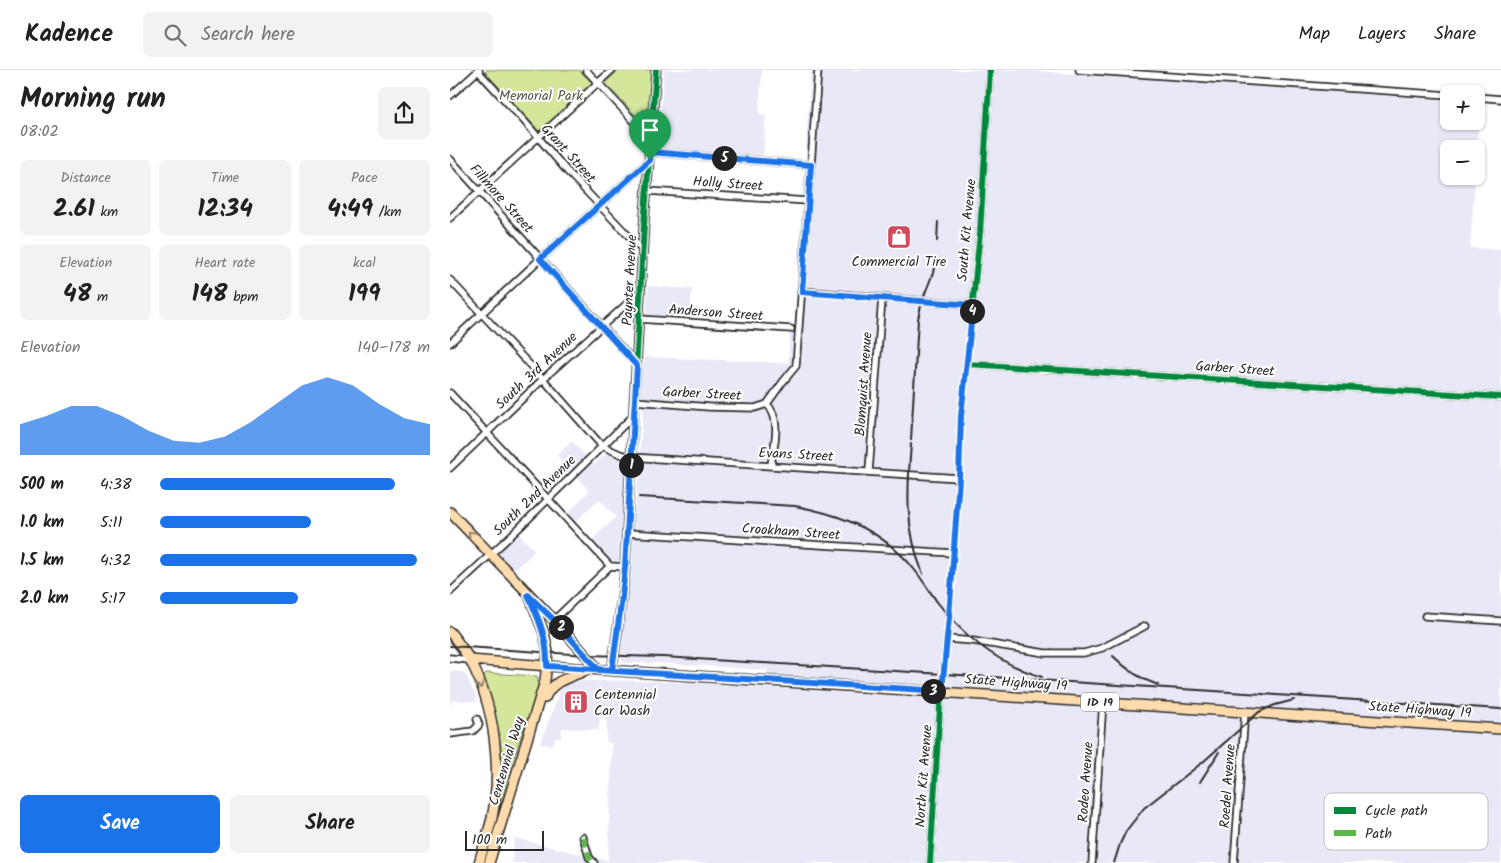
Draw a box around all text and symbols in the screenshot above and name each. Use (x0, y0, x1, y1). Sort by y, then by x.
search box (143, 12, 493, 57)
text: Kadence (25, 15, 113, 54)
text: Search here (201, 20, 295, 50)
text: Map (1299, 20, 1330, 49)
text: Layers (1358, 20, 1406, 49)
text: Share (1434, 20, 1476, 49)
icon: search (161, 21, 189, 49)
text: Morning run (20, 77, 166, 122)
park label: Memorial Park (499, 85, 583, 107)
map controls (1440, 85, 1485, 185)
button: + (1440, 85, 1485, 130)
button: share (378, 87, 430, 139)
pin (629, 109, 671, 160)
icon: arrive (636, 116, 664, 144)
text: 08:02 (20, 119, 59, 144)
street label: Grant Street (535, 119, 601, 189)
button: − (1440, 140, 1485, 185)
pin: 5 (712, 146, 736, 170)
text: 5 (721, 147, 728, 169)
street label: Fillmore Street (464, 159, 539, 239)
text: Distance (61, 167, 111, 189)
text: Time (211, 167, 239, 189)
text: Pace (351, 167, 378, 189)
street label: Holly Street (692, 171, 764, 197)
street label: South Kit Avenue (952, 177, 982, 282)
text: 2.61 (53, 189, 95, 229)
text: 12:34 (197, 189, 253, 229)
text: 4:49 (327, 189, 373, 229)
text: km (95, 201, 118, 223)
text: /km (373, 201, 401, 223)
shop icon: Commercial Tire (886, 224, 912, 250)
street label: Paynter Avenue (617, 233, 643, 326)
place label: Commercial Tire (852, 251, 947, 273)
text: Elevation (59, 252, 112, 274)
text: Heart rate (195, 252, 255, 274)
text: kcal (353, 252, 376, 274)
text: 48 (63, 274, 91, 314)
text: 148 (192, 274, 228, 314)
text: 199 (348, 274, 381, 314)
text: m (91, 286, 108, 308)
text: bpm (228, 286, 258, 308)
pin: 4 (960, 298, 984, 324)
street label: Anderson Street (668, 299, 765, 327)
text: 4 (969, 300, 976, 322)
street label: South 3rd Avenue (491, 326, 583, 415)
street label: Blomquist Avenue (849, 330, 879, 437)
text: Elevation (20, 335, 81, 360)
text: 140–178 m (357, 335, 430, 360)
street label: Garber Street (1195, 355, 1276, 383)
street label: Garber Street (662, 381, 743, 407)
street label: Evans Street (758, 442, 835, 468)
street label: South 2nd Avenue (488, 450, 582, 541)
pin: 1 (618, 452, 644, 478)
text: 1 (629, 454, 634, 476)
text: 500 m (20, 472, 64, 497)
text: 4:38 (100, 472, 132, 497)
text: 1.0 km (20, 510, 64, 535)
text: 5:11 (100, 510, 123, 535)
street label: Crookham Street (741, 518, 841, 546)
one-way arrow (468, 531, 477, 540)
text: 1.5 km (20, 548, 64, 573)
text: 4:32 (100, 548, 131, 573)
text: 2.0 km (20, 586, 68, 611)
text: 5:17 (100, 586, 125, 611)
pin: 2 (548, 614, 574, 640)
text: 2 (557, 616, 566, 638)
street label: State Highway 19 (964, 668, 1068, 698)
pin: 3 (920, 678, 946, 704)
one-way arrow (474, 680, 484, 689)
text: 3 (930, 680, 937, 702)
place label: Centennial Car Wash (594, 684, 657, 722)
building icon: Centennial Car Wash (563, 689, 589, 715)
road number: ID 19 (1081, 692, 1119, 712)
street label: State Highway 19 (1368, 695, 1472, 725)
street label: Centennial Way (483, 714, 531, 808)
street label: North Kit Avenue (909, 723, 939, 828)
street label: Rodeo Avenue (1072, 740, 1100, 823)
street label: Roedel Avenue (1214, 743, 1242, 829)
legend (1324, 793, 1488, 850)
button: Save (20, 795, 220, 853)
button: Share (230, 795, 430, 853)
text: Cycle path (1365, 800, 1428, 822)
text: Path (1365, 823, 1392, 845)
scale bar (465, 828, 544, 851)
text: 100 m (472, 829, 507, 851)

